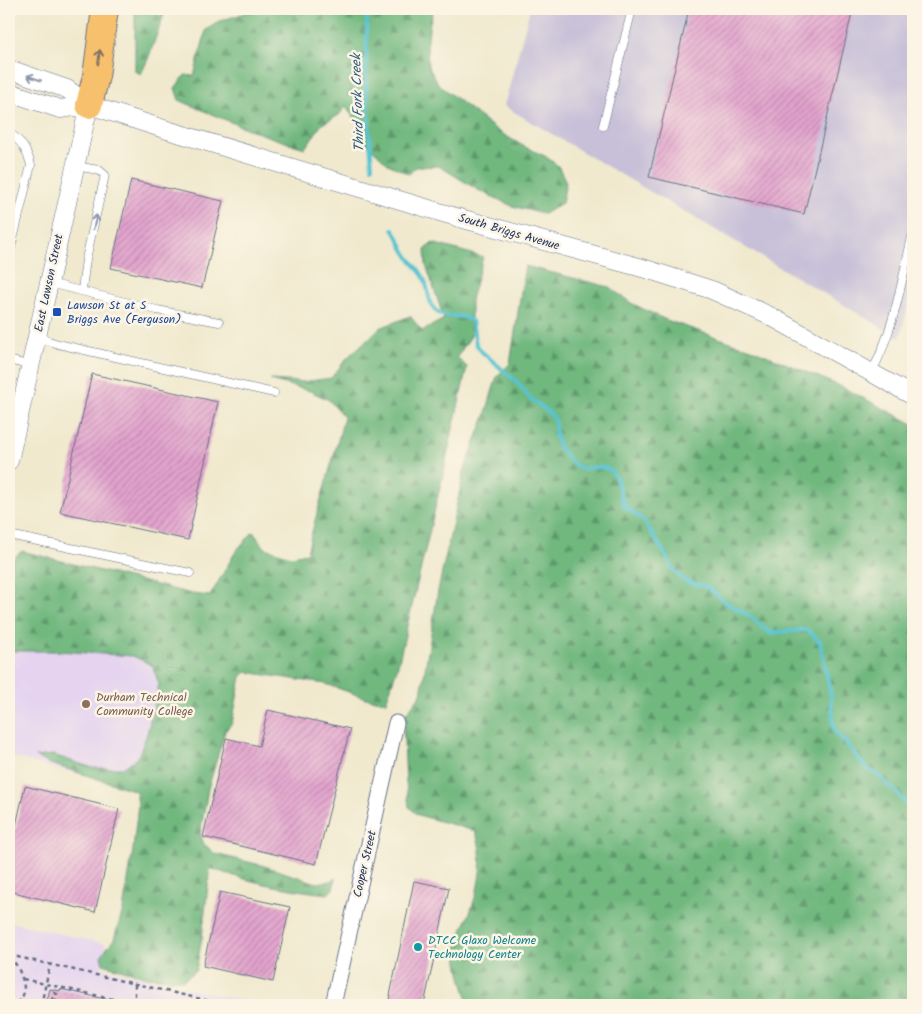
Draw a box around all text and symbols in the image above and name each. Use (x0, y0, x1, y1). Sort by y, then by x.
one-way arrow (94, 49, 104, 65)
water label: Third Fork Creek (345, 51, 371, 152)
one-way arrow (27, 73, 42, 82)
street label: South Briggs Avenue (456, 208, 562, 256)
one-way arrow (91, 214, 100, 230)
street label: East Lawson Street (29, 232, 69, 334)
place label: Lawson St at S Briggs Ave (Ferguson) (67, 296, 181, 329)
marker: Lawson St at S Briggs Ave (Ferguson) (51, 306, 63, 318)
place label: Durham Technical Community College (96, 688, 193, 721)
marker: Durham Technical Community College (80, 698, 92, 710)
street label: Cooper Street (348, 828, 382, 899)
place label: DTCC Glaxo Welcome Technology Center (428, 931, 537, 964)
marker: DTCC Glaxo Welcome Technology Center (412, 941, 424, 953)

